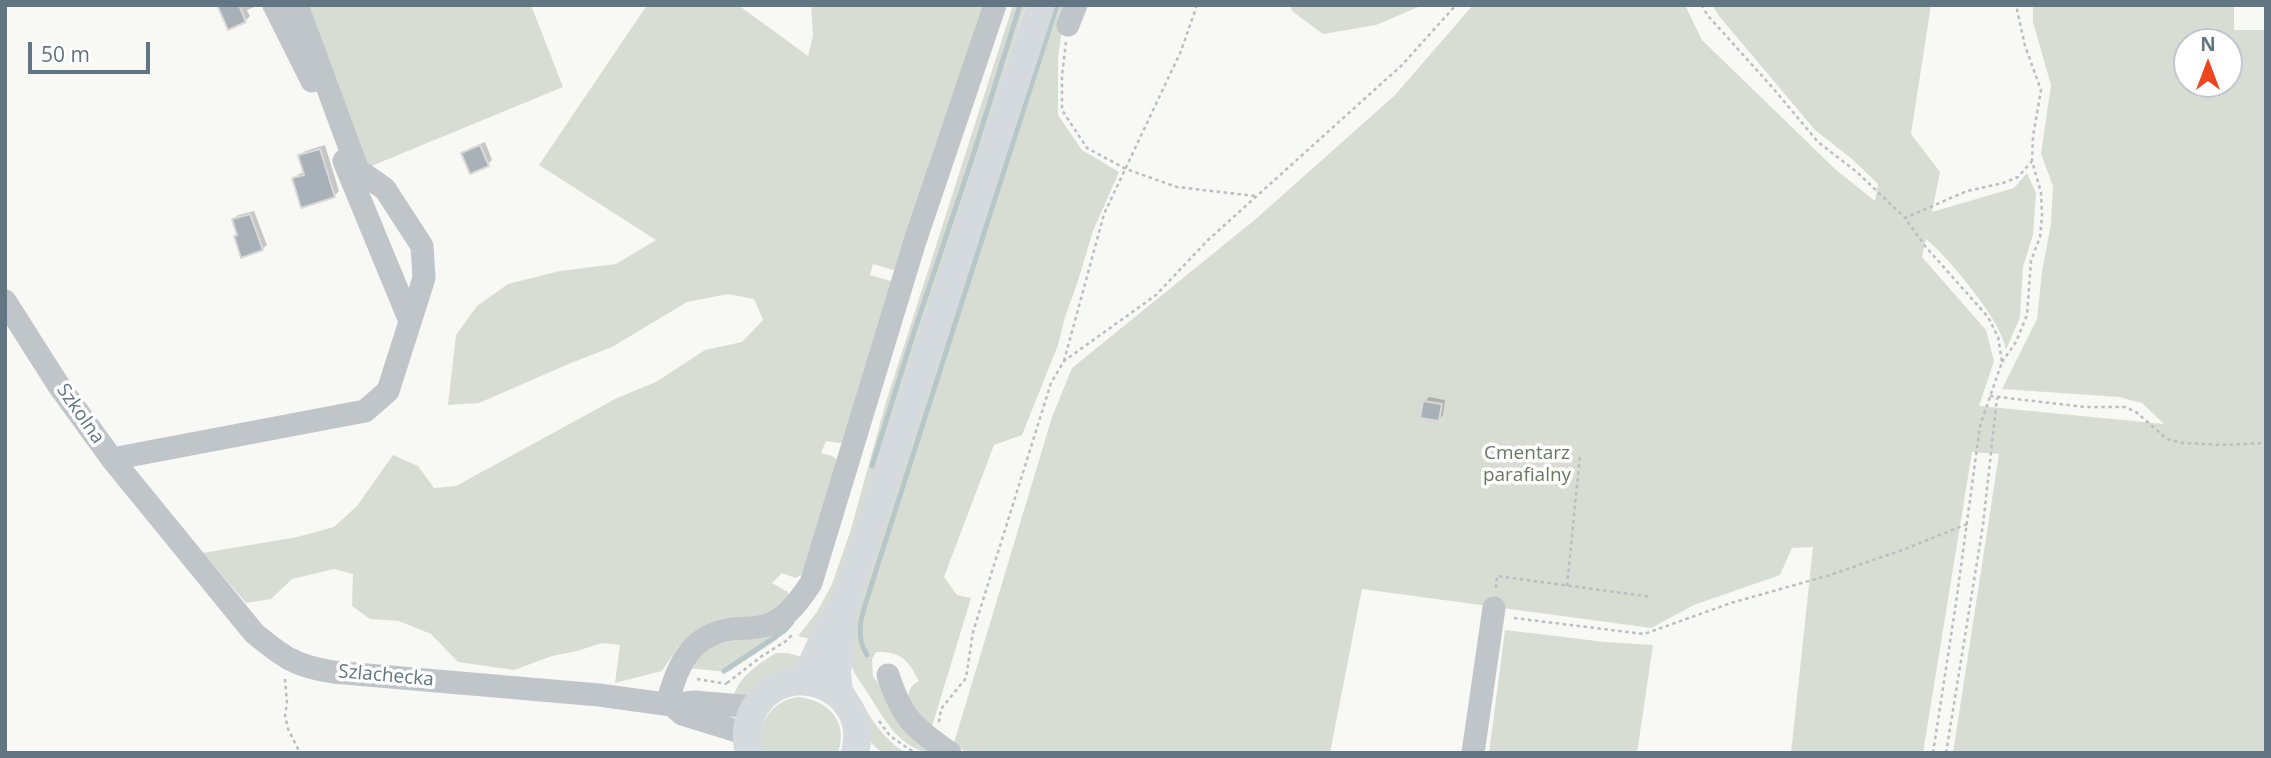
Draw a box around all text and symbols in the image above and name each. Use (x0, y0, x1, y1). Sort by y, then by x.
scale bar (32, 28, 154, 72)
north arrow (2173, 28, 2243, 98)
text: N (2200, 31, 2216, 57)
text: 50 m (41, 40, 90, 68)
street label: Szkolna (51, 380, 109, 448)
park label: Cmentarz parafialny (1483, 443, 1571, 487)
street label: Szlachecka (337, 660, 435, 692)

